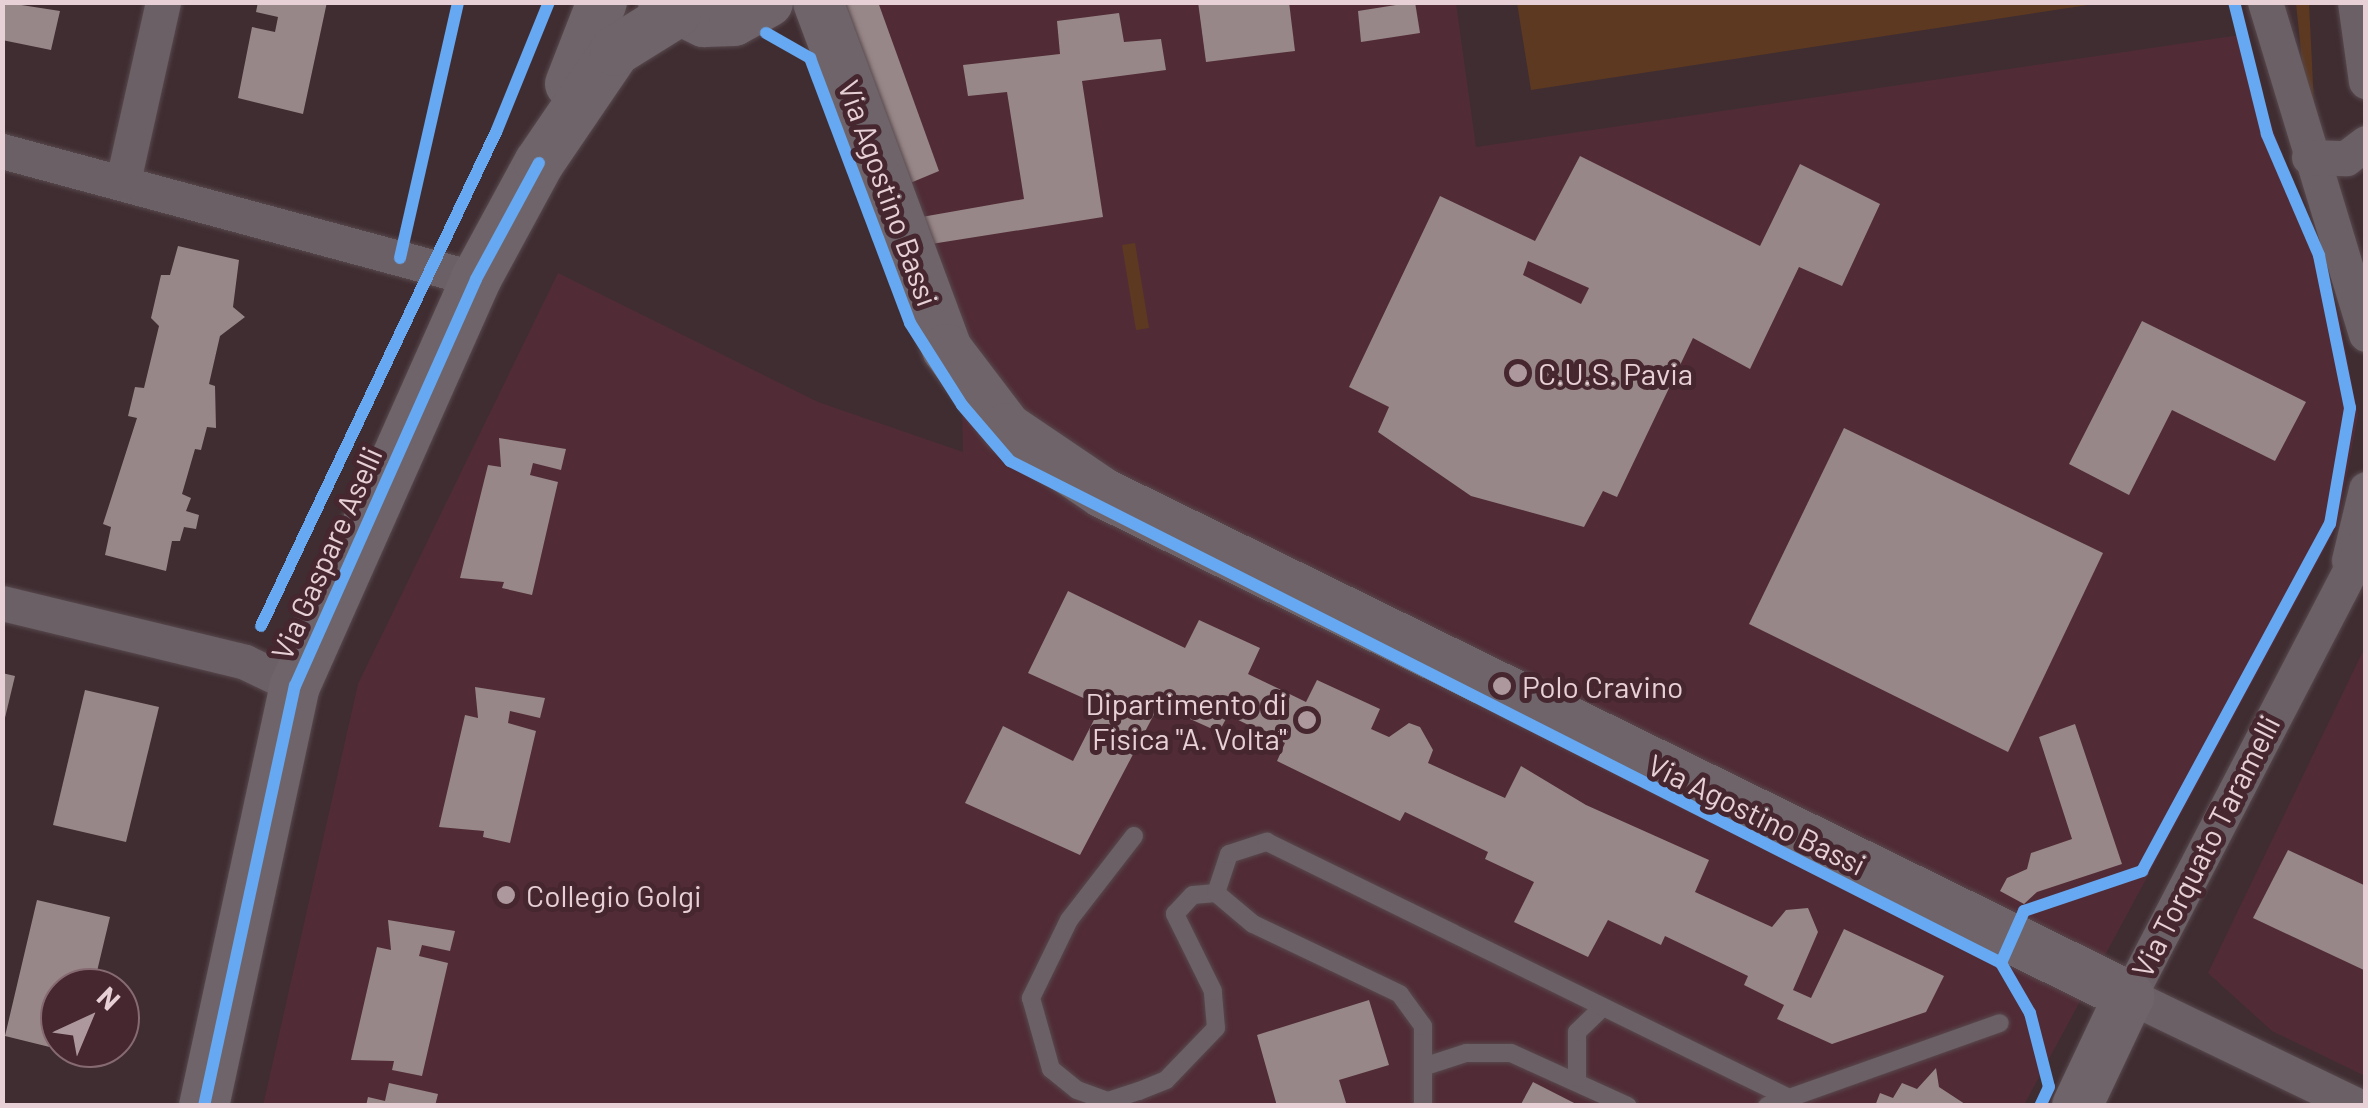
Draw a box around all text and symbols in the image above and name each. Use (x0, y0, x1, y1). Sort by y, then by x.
street label: Via Agostino Bassi (831, 75, 947, 311)
place label: C.U.S. Pavia (1538, 355, 1693, 391)
marker: C.U.S. Pavia (1507, 362, 1529, 384)
street label: Via Gaspare Aselli (263, 441, 389, 665)
place label: Polo Cravino (1522, 668, 1683, 704)
marker: Polo Cravino (1491, 675, 1513, 697)
place label: Dipartimento di Fisica "A. Volta" (1085, 685, 1287, 756)
marker: Dipartimento di Fisica "A. Volta" (1296, 709, 1318, 731)
street label: Via Torquato Taramelli (2123, 709, 2287, 983)
street label: Via Agostino Bassi (1642, 746, 1872, 882)
place label: Collegio Golgi (526, 877, 702, 913)
marker: Collegio Golgi (495, 884, 517, 906)
north arrow (40, 968, 140, 1068)
text: N (91, 979, 128, 1017)

